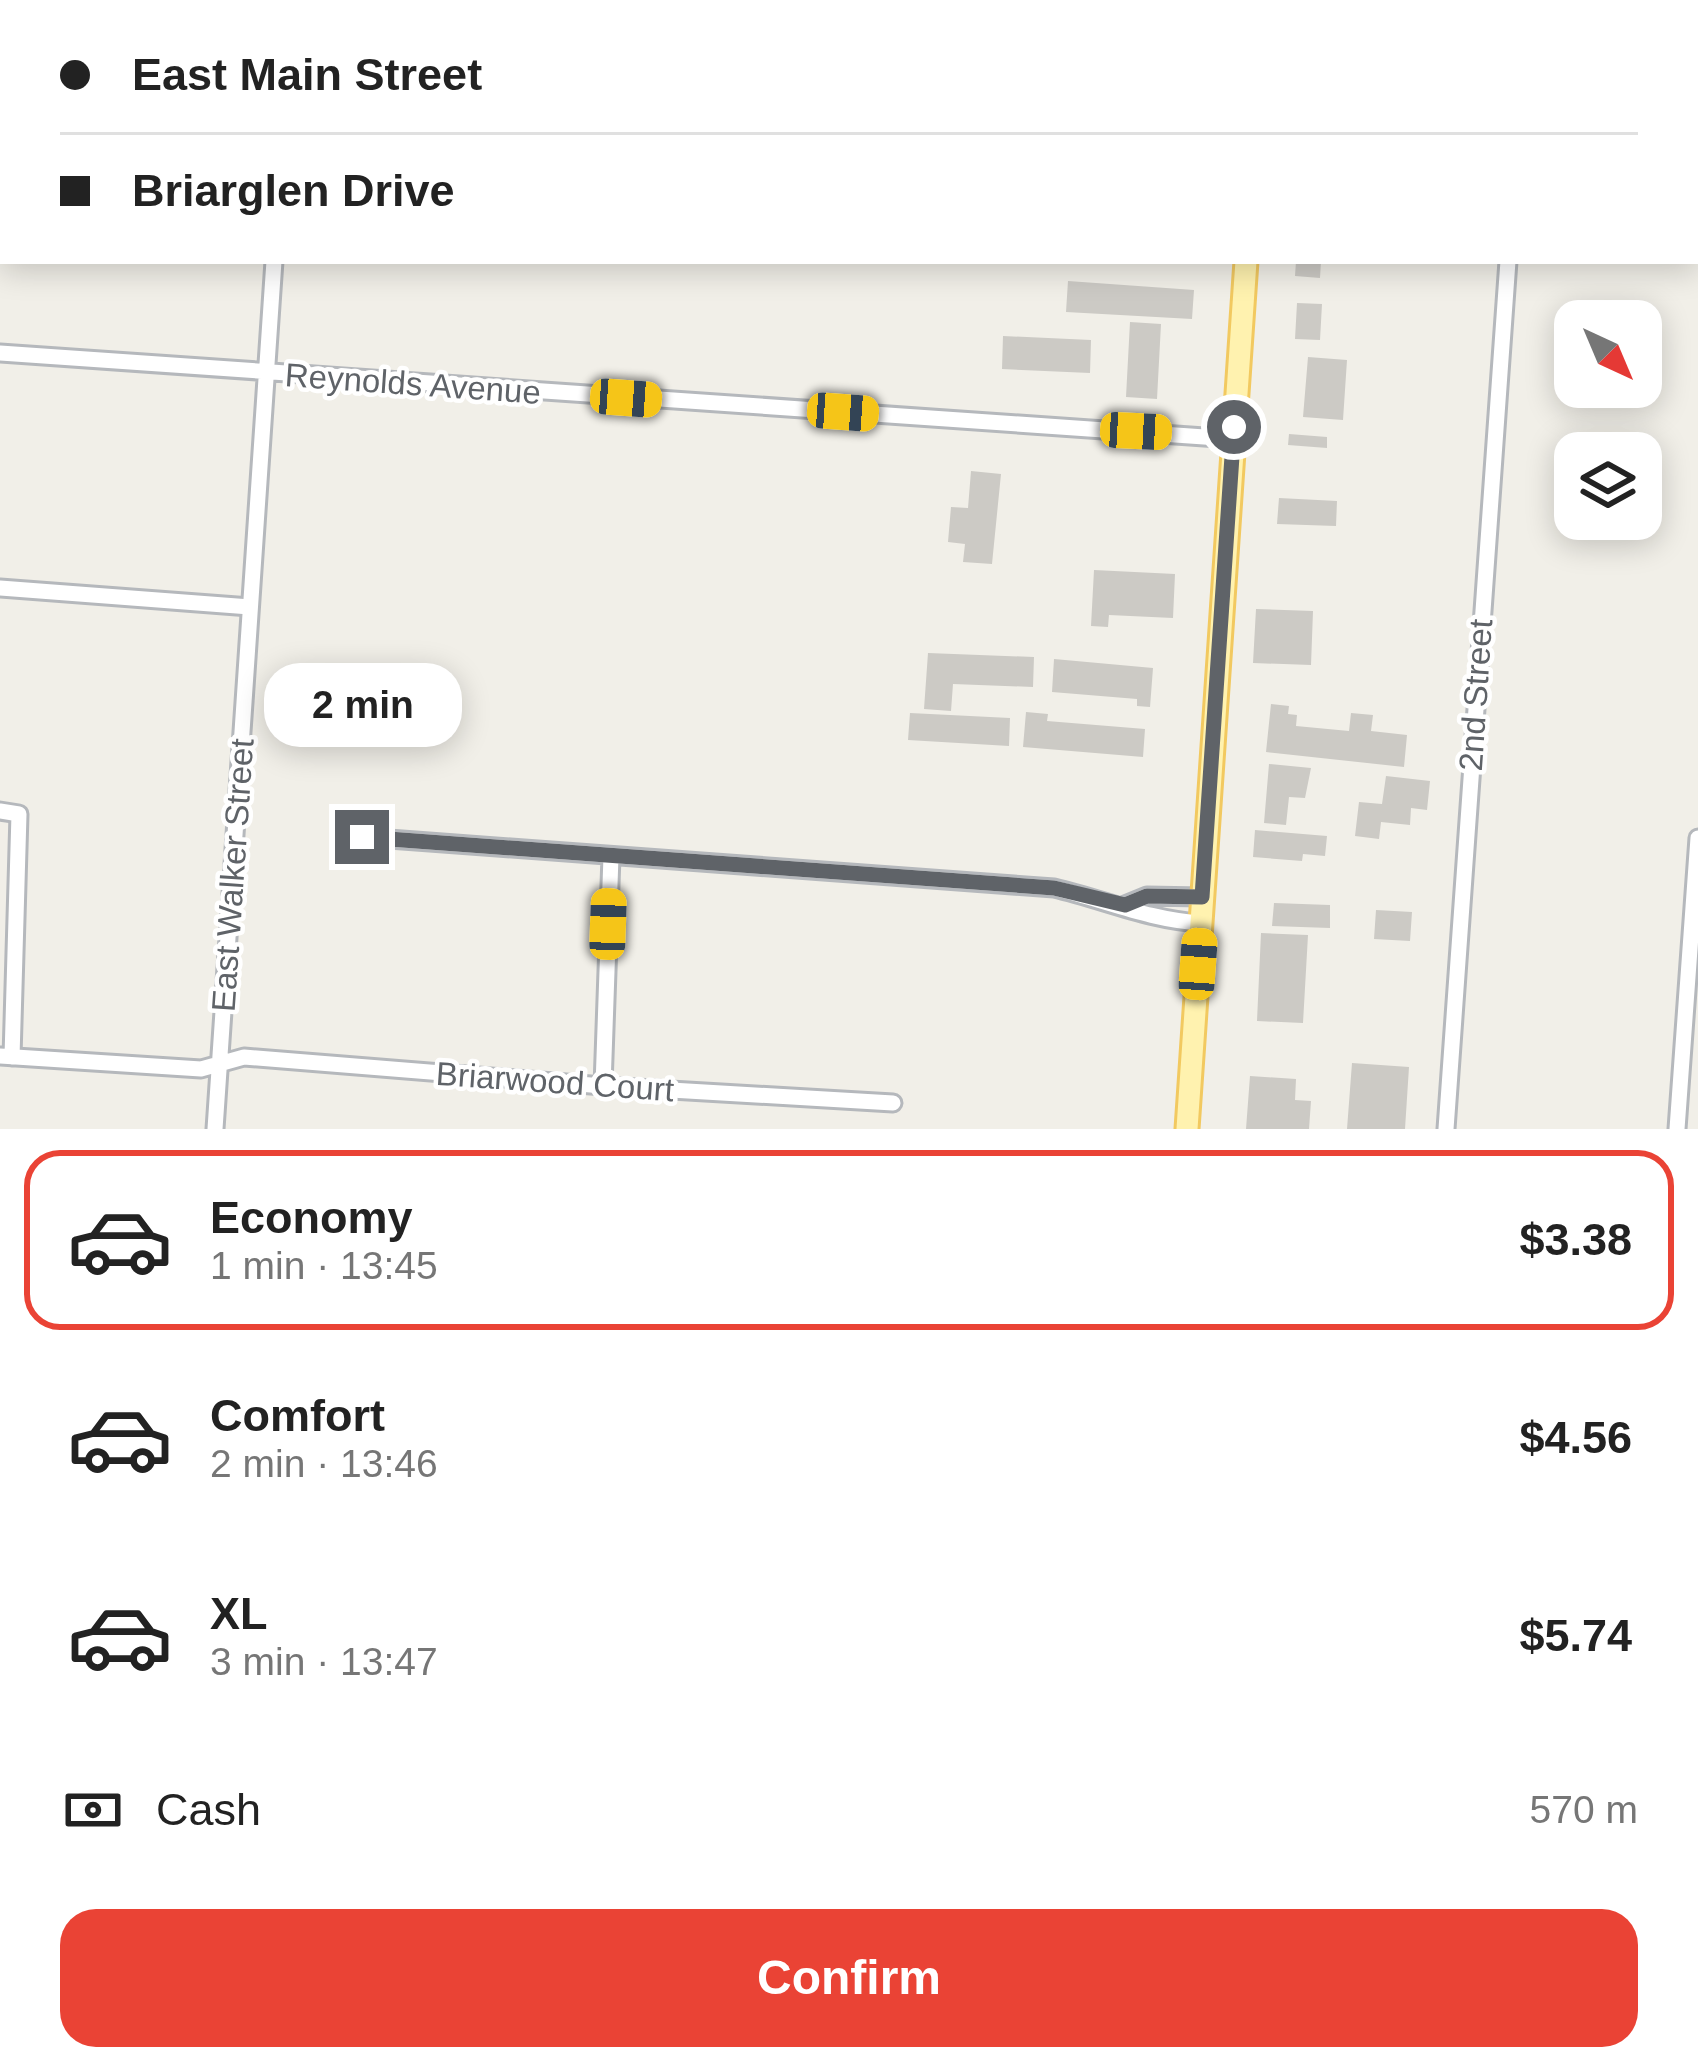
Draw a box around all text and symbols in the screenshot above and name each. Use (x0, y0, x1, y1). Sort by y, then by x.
text: East Main Street (132, 49, 482, 100)
text: Briarglen Drive (132, 165, 455, 216)
north arrow (1554, 300, 1662, 408)
map controls (1554, 300, 1662, 540)
street label: Reynolds Avenue (284, 356, 542, 411)
car (589, 378, 663, 418)
car (806, 392, 880, 432)
route start (1207, 400, 1261, 454)
car (1099, 411, 1173, 451)
button: layers (1554, 432, 1662, 540)
street label: 2nd Street (1452, 618, 1499, 772)
callout: 2 min (263, 663, 461, 747)
text: 2 min (312, 683, 414, 726)
street label: East Walker Street (204, 737, 261, 1013)
route end (335, 810, 389, 864)
car (589, 887, 627, 961)
car (1178, 927, 1218, 1001)
street label: Briarwood Court (435, 1055, 675, 1108)
icon: car (66, 1186, 174, 1294)
text: Economy (210, 1192, 413, 1243)
text: $3.38 (1519, 1214, 1632, 1265)
text: 1 min · 13:45 (210, 1244, 438, 1287)
icon: car (66, 1384, 174, 1492)
text: Comfort (210, 1390, 385, 1441)
text: $4.56 (1519, 1412, 1632, 1463)
text: 2 min · 13:46 (210, 1442, 438, 1485)
icon: car (66, 1582, 174, 1690)
text: XL (210, 1588, 268, 1639)
text: $5.74 (1519, 1610, 1632, 1661)
text: 3 min · 13:47 (210, 1640, 438, 1683)
icon: cash (60, 1777, 126, 1843)
text: Cash (156, 1784, 261, 1835)
text: 570 m (1530, 1788, 1638, 1831)
button: Confirm (60, 1909, 1638, 2047)

